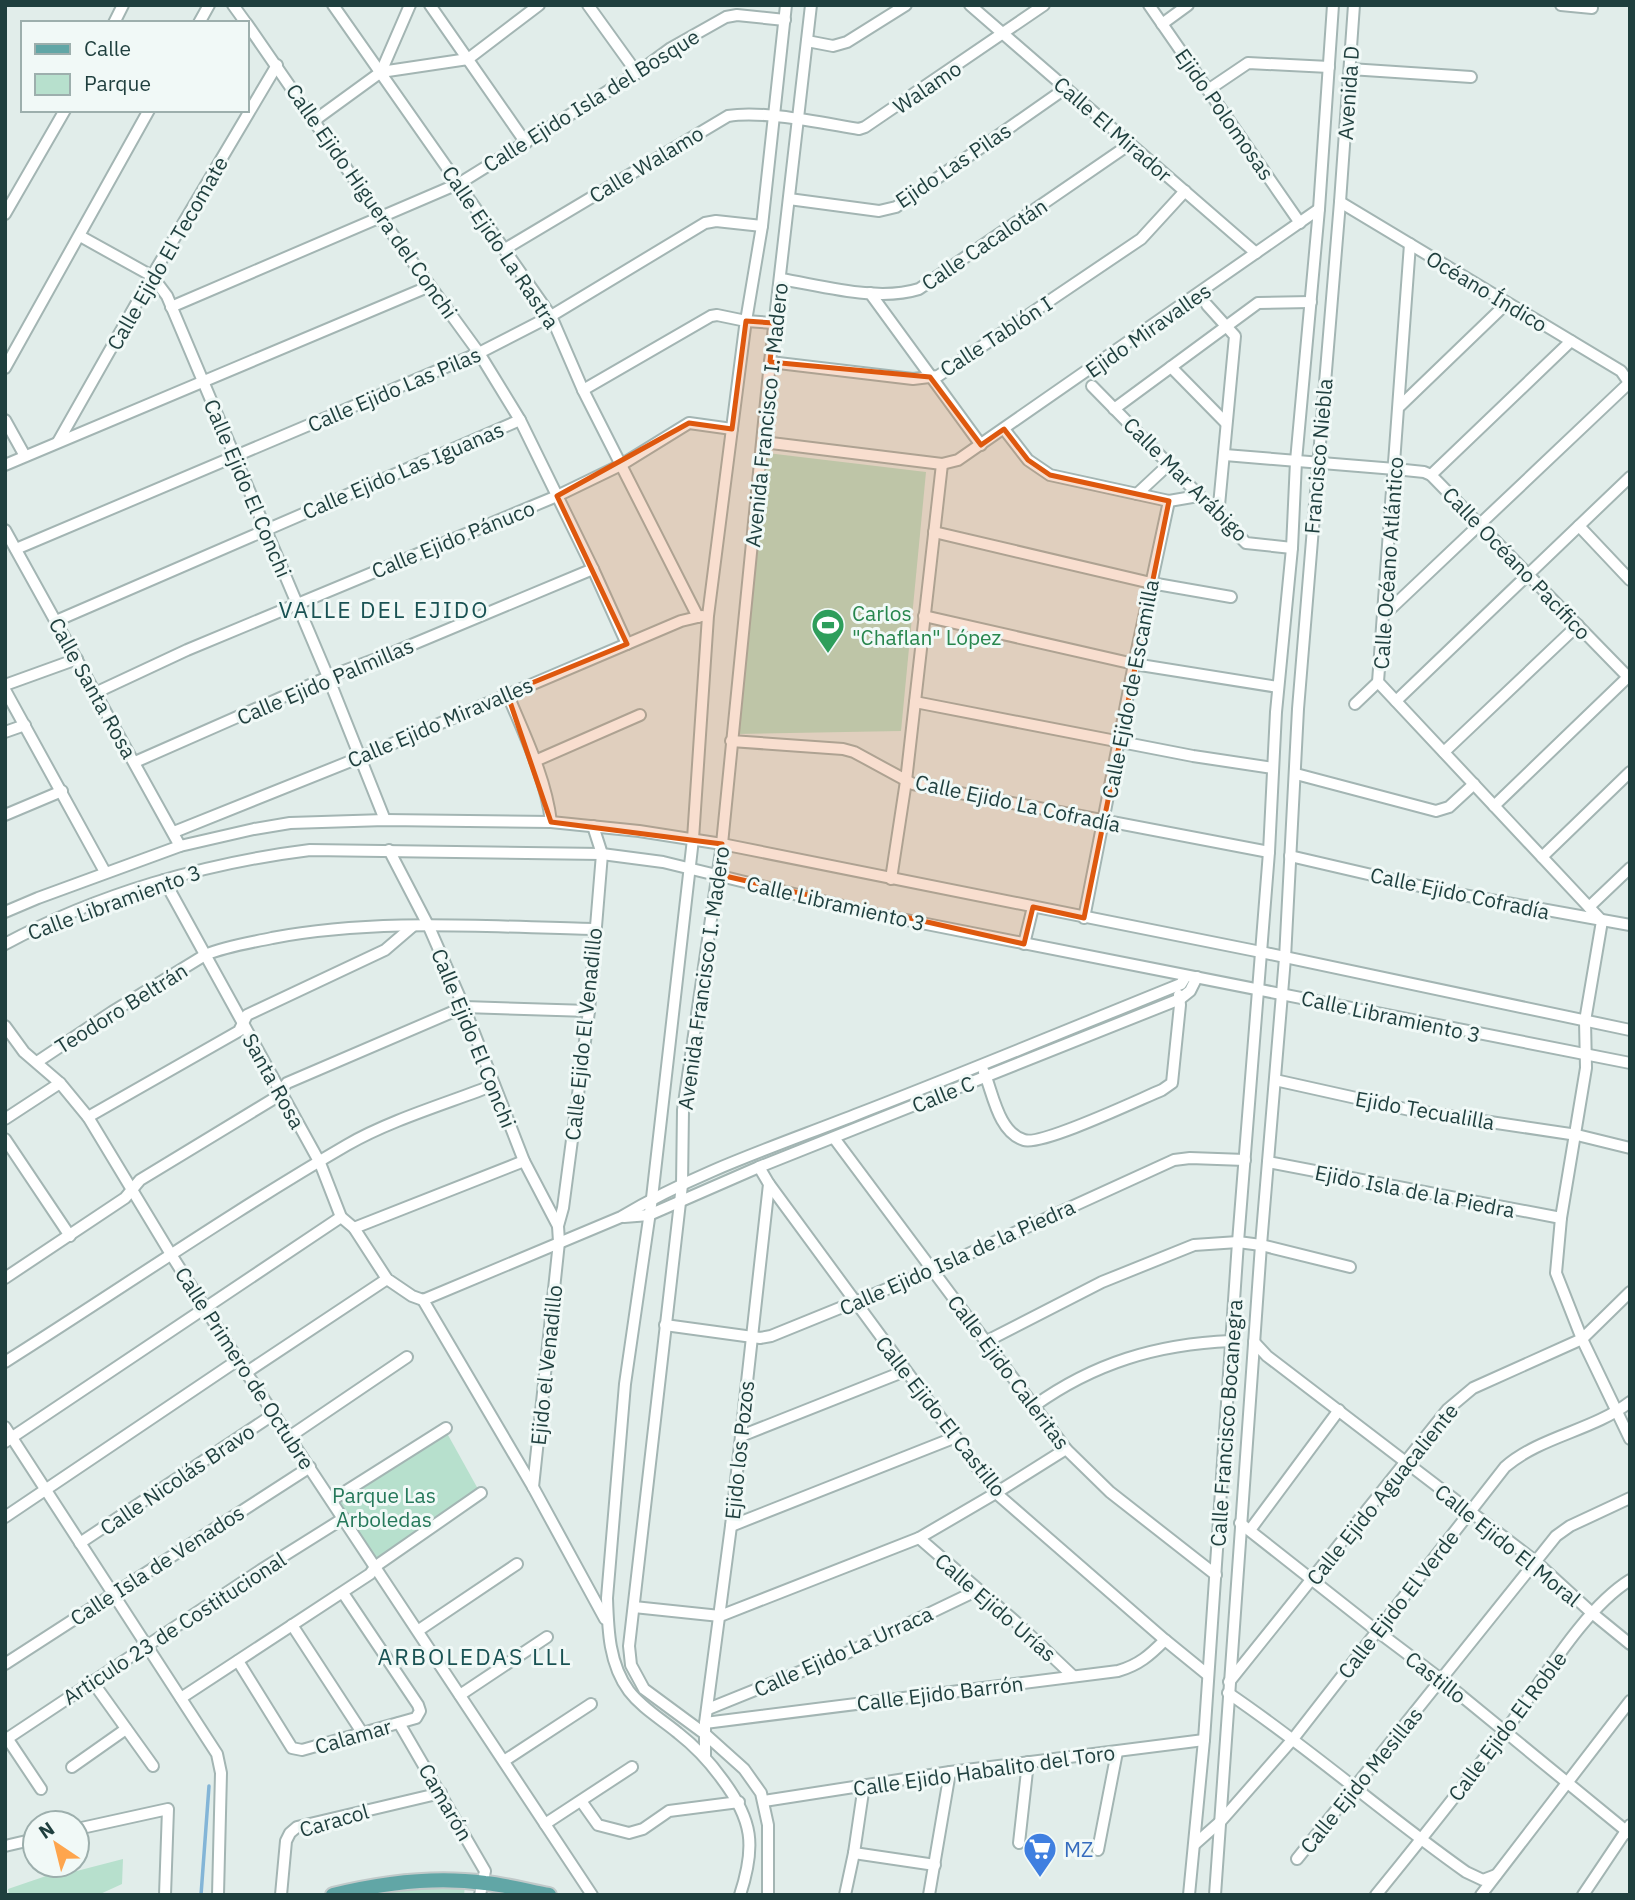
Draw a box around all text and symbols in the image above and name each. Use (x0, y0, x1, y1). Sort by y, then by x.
legend (21, 21, 248, 112)
street label: Calle Ejido Isla del Bosque (478, 22, 704, 178)
text: Calle (84, 34, 131, 62)
street label: Ejido Polomosas (1169, 43, 1281, 185)
street label: Avenida D (1331, 45, 1365, 141)
street label: Walamo (887, 54, 967, 120)
text: Parque (84, 69, 151, 97)
street label: Calle El Mirador (1048, 70, 1178, 188)
street label: Calle Ejido Higuera del Conchi (280, 78, 464, 324)
street label: Ejido Las Pilas (890, 116, 1016, 214)
street label: Calle Walamo (584, 119, 708, 209)
street label: Calle Ejido El Tecomate (100, 151, 234, 355)
street label: Calle Ejido La Rastra (436, 160, 566, 334)
street label: Calle Cacalotán (916, 192, 1052, 296)
street label: Océano Índico (1421, 244, 1553, 338)
street label: Ejido Miravalles (1080, 276, 1216, 384)
street label: Avenida Francisco I. Madero (738, 281, 794, 549)
street label: Calle Tablón I (934, 289, 1058, 383)
street label: Calle Ejido Las Pilas (303, 340, 485, 438)
street label: Francisco Niebla (1297, 377, 1339, 535)
street label: Calle Ejido El Conchi (198, 395, 298, 581)
street label: Calle Mar Arábigo (1118, 411, 1254, 547)
street label: Calle Ejido Las Iguanas (298, 415, 508, 525)
street label: Calle Océano Atlántico (1367, 456, 1409, 670)
street label: Calle Océano Pacífico (1437, 480, 1597, 646)
street label: Calle Ejido Pánuco (367, 494, 539, 584)
street label: Calle Ejido de Escamilla (1095, 577, 1165, 801)
district label: VALLE DEL EJIDO (278, 594, 490, 624)
place label: Carlos "Chaflan" López (852, 599, 1002, 651)
sports icon: Carlos "Chaflan" López (809, 606, 847, 655)
street label: Calle Santa Rosa (43, 612, 143, 764)
street label: Calle Ejido Palmillas (232, 631, 418, 731)
street label: Calle Ejido Miravalles (343, 670, 537, 774)
street label: Calle Ejido La Cofradía (913, 768, 1123, 838)
street label: Avenida Francisco I. Madero (671, 844, 735, 1112)
street label: Calle Libramiento 3 (23, 858, 205, 946)
street label: Calle Ejido Cofradía (1368, 860, 1552, 926)
street label: Calle Libramiento 3 (744, 869, 928, 937)
street label: Calle Ejido El Venadillo (558, 926, 608, 1142)
street label: Calle Ejido El Conchi (425, 944, 523, 1132)
street label: Teodoro Beltrán (49, 956, 193, 1060)
street label: Calle Libramiento 3 (1299, 983, 1483, 1049)
street label: Santa Rosa (236, 1028, 312, 1134)
street label: Calle C (908, 1069, 978, 1119)
street label: Ejido Tecualilla (1353, 1084, 1497, 1136)
street label: Ejido Isla de la Piedra (1313, 1158, 1517, 1224)
street label: Calle Ejido Isla de la Piedra (835, 1192, 1079, 1322)
street label: Calle Primero de Octubre (169, 1261, 321, 1475)
street label: Ejido el Venadillo (524, 1283, 568, 1447)
street label: Calle Ejido Caleritas (942, 1289, 1076, 1455)
street label: Calle Francisco Bocanegra (1203, 1298, 1249, 1548)
street label: Calle Ejido El Castillo (869, 1330, 1013, 1502)
street label: Ejido los Pozos (718, 1379, 760, 1521)
street label: Calle Ejido Aguacaliente (1300, 1397, 1464, 1591)
street label: Calle Nicolás Bravo (94, 1417, 260, 1541)
street label: Calle Ejido El Moral (1429, 1477, 1587, 1613)
park label: Parque Las Arboledas (332, 1481, 436, 1533)
street label: Calle Isla de Venados (65, 1498, 249, 1632)
street label: Calle Ejido El Verde (1331, 1524, 1465, 1684)
street label: Articulo 23 de Costitucional (57, 1545, 291, 1711)
street label: Calle Ejido Urías (929, 1546, 1063, 1668)
street label: Calle Ejido La Urraca (749, 1599, 937, 1703)
district label: ARBOLEDAS LLL (378, 1641, 572, 1671)
street label: Castillo (1400, 1644, 1472, 1710)
street label: Calle Ejido El Roble (1441, 1645, 1573, 1807)
street label: Calle Ejido Barrón (855, 1669, 1025, 1717)
street label: Calle Ejido Mesillas (1293, 1701, 1429, 1859)
street label: Calamar (311, 1712, 395, 1760)
street label: Calle Ejido Habalito del Toro (851, 1738, 1117, 1802)
street label: Camarón (413, 1758, 479, 1846)
street label: Caracol (296, 1797, 372, 1843)
north arrow (21, 1809, 91, 1879)
text: N (34, 1816, 59, 1844)
supermarket icon: MZ (1021, 1830, 1059, 1879)
place label: MZ (1064, 1835, 1093, 1863)

